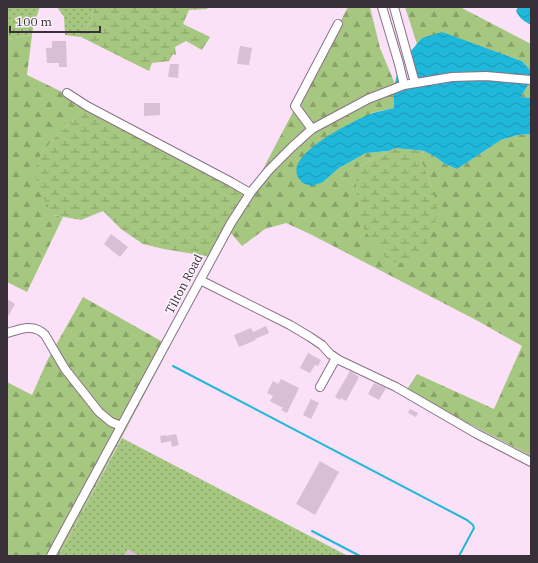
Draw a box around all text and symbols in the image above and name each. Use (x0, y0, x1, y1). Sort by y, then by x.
scale bar (10, 8, 100, 34)
text: 100 m (16, 14, 52, 29)
street label: Tilton Road (162, 251, 206, 316)

